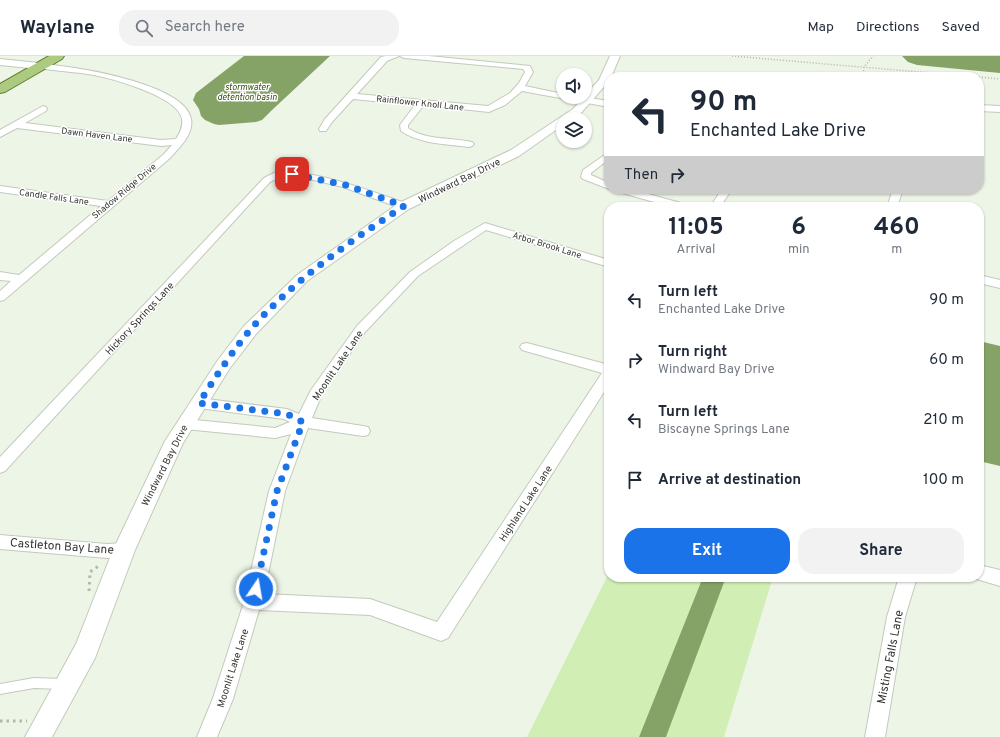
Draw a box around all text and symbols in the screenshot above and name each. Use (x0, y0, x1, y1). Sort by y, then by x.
search box (119, 10, 399, 46)
text: Waylane (20, 16, 95, 40)
icon: search (133, 17, 155, 39)
text: Search here (165, 18, 245, 37)
text: Map (808, 19, 834, 36)
text: Directions (856, 19, 920, 36)
text: Saved (942, 19, 980, 36)
map controls (556, 68, 592, 148)
button: sound (556, 68, 592, 104)
water label: stormwater detention basin (217, 82, 277, 103)
text: 90 m (690, 85, 757, 121)
icon: left (624, 88, 676, 140)
street label: Rainflower Knoll Lane (376, 93, 464, 114)
button: layers (556, 112, 592, 148)
text: Enchanted Lake Drive (690, 120, 866, 143)
street label: Dawn Haven Lane (61, 126, 133, 145)
street label: Windward Bay Drive (417, 156, 503, 207)
pin (275, 157, 309, 191)
street label: Shadow Ridge Drive (90, 161, 159, 221)
icon: arrive (281, 163, 303, 185)
icon: right (666, 164, 688, 186)
text: Then (624, 166, 658, 185)
street label: Candle Falls Lane (18, 187, 90, 208)
text: 11:05 (668, 213, 724, 243)
text: 6 (791, 213, 806, 243)
text: 460 (874, 213, 920, 243)
street label: Arbor Brook Lane (511, 230, 583, 261)
text: Arrival (677, 242, 715, 258)
text: min (788, 242, 810, 258)
text: m (891, 242, 902, 258)
street label: Hickory Springs Lane (103, 280, 177, 358)
text: Turn left (658, 283, 718, 302)
icon: left (624, 289, 646, 311)
text: 90 m (929, 291, 964, 310)
text: Enchanted Lake Drive (658, 302, 785, 318)
street label: Moonlit Lake Lane (310, 328, 367, 403)
text: Turn right (658, 343, 727, 362)
icon: right (624, 349, 646, 371)
text: 60 m (929, 351, 964, 370)
text: Windward Bay Drive (658, 362, 775, 378)
text: Turn left (658, 403, 718, 422)
icon: left (624, 409, 646, 431)
text: 210 m (923, 411, 964, 430)
text: Biscayne Springs Lane (658, 422, 790, 438)
street label: Windward Bay Drive (139, 423, 191, 509)
street label: Highland Lake Lane (497, 463, 556, 544)
icon: arrive (624, 469, 646, 491)
text: Arrive at destination (658, 471, 801, 490)
text: 100 m (923, 471, 964, 490)
button: Exit (624, 528, 790, 574)
button: Share (798, 528, 964, 574)
street label: Castleton Bay Lane (9, 535, 114, 559)
position arrow (235, 568, 277, 610)
street label: Misting Falls Lane (874, 609, 908, 706)
street label: Moonlit Lake Lane (215, 627, 252, 709)

